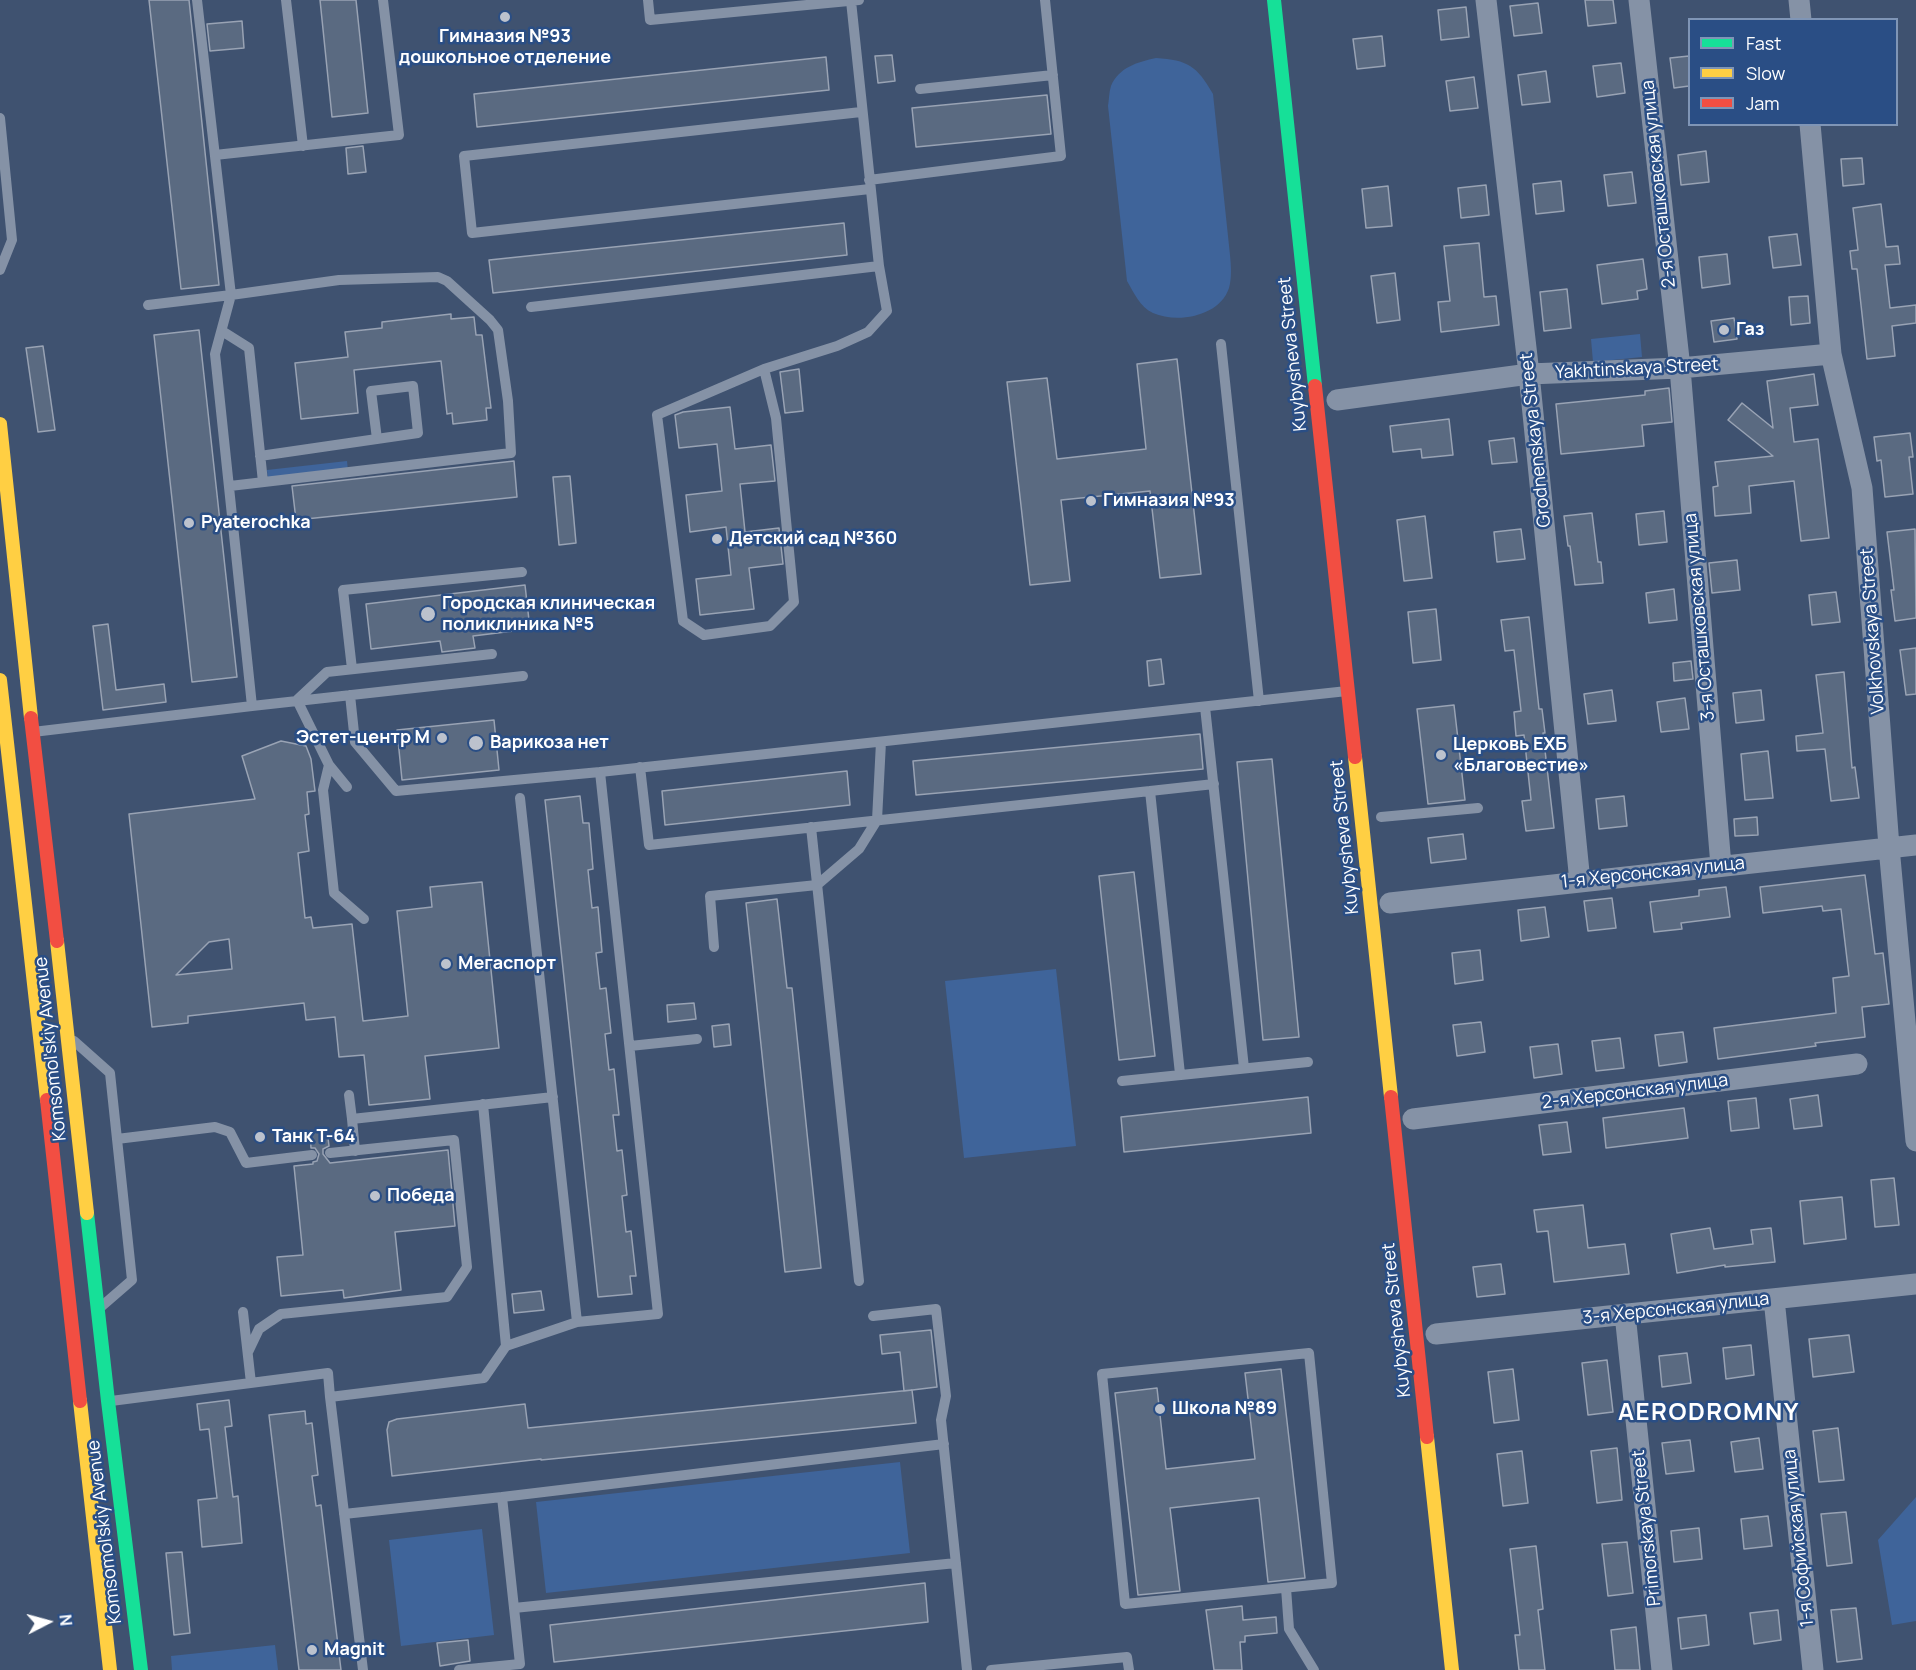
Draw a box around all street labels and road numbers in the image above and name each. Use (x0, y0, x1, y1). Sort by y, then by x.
street label: 2-я Осташковская улица (1637, 79, 1681, 289)
street label: Kuybysheva Street (1274, 276, 1312, 432)
street label: Grodnenskaya Street (1516, 352, 1556, 528)
street label: Yakhtinskaya Street (1555, 354, 1719, 384)
street label: 3-я Осташковская улица (1680, 512, 1720, 722)
street label: Volkhovskaya Street (1856, 547, 1890, 715)
street label: Kuybysheva Street (1326, 759, 1364, 915)
street label: 1-я Херсонская улица (1560, 853, 1746, 893)
street label: Komsomol'skiy Avenue (31, 956, 71, 1142)
street label: 2-я Херсонская улица (1541, 1070, 1729, 1114)
street label: Kuybysheva Street (1378, 1242, 1416, 1398)
street label: 3-я Херсонская улица (1582, 1288, 1770, 1330)
street label: Komsomol'skiy Avenue (83, 1439, 127, 1625)
street label: 1-я Софийская улица (1779, 1448, 1819, 1628)
street label: Primorskaya Street (1628, 1449, 1666, 1607)

